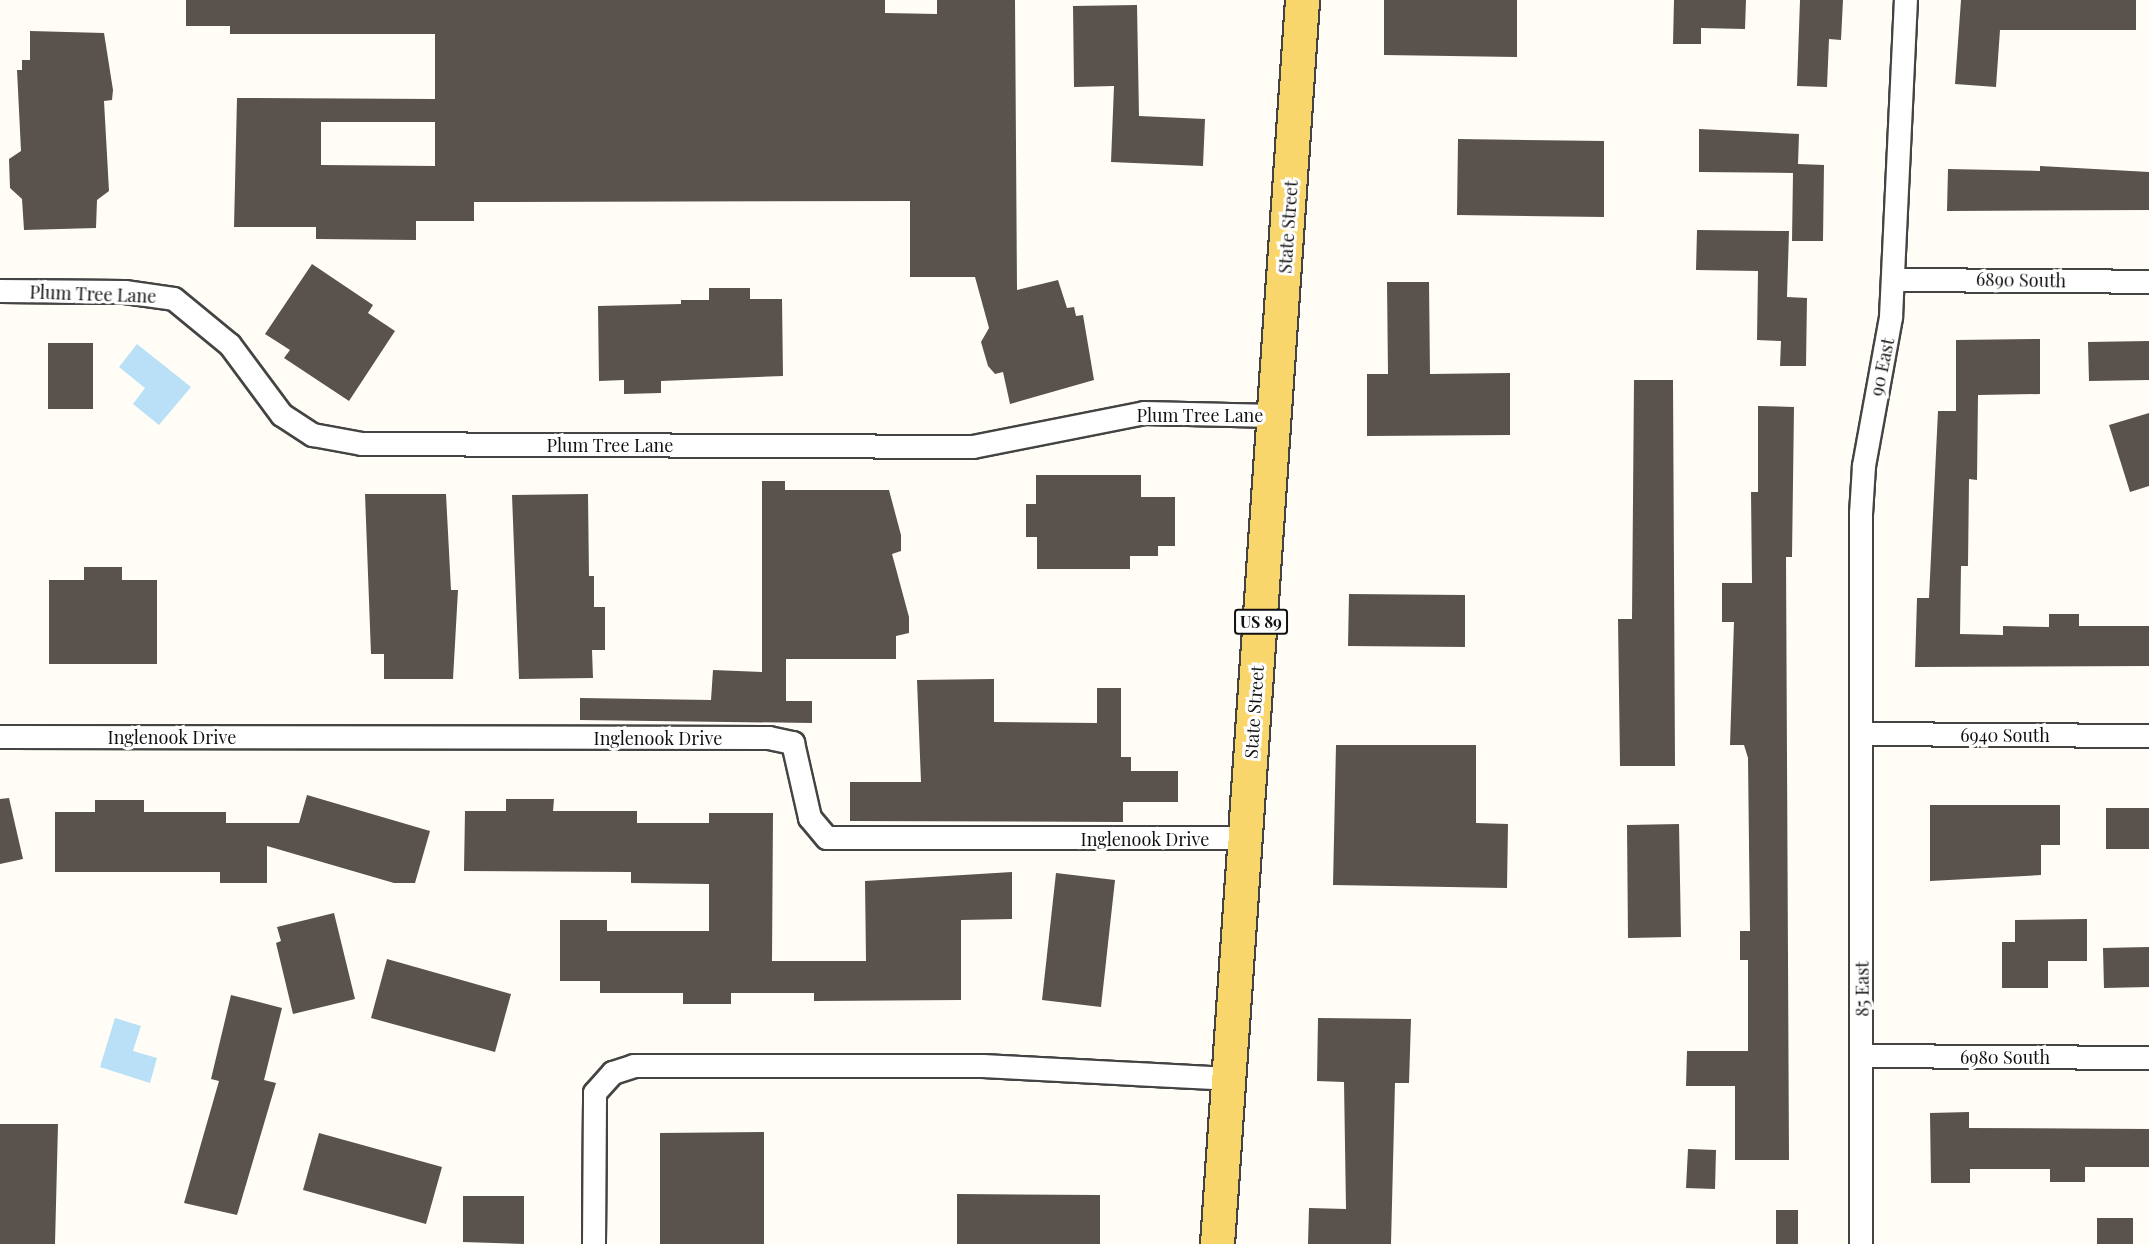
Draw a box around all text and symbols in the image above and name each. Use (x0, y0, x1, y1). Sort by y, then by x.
street label: State Street (1274, 180, 1302, 274)
street label: 6890 South (1976, 268, 2066, 292)
street label: Plum Tree Lane (29, 281, 157, 307)
street label: 90 East (1865, 336, 1899, 398)
street label: Plum Tree Lane (1136, 404, 1264, 426)
street label: Plum Tree Lane (546, 434, 674, 456)
road number: US 89 (1234, 609, 1288, 635)
street label: State Street (1240, 665, 1268, 759)
street label: 6940 South (1960, 724, 2050, 746)
street label: Inglenook Drive (108, 726, 236, 748)
street label: Inglenook Drive (594, 727, 722, 749)
street label: Inglenook Drive (1081, 828, 1209, 850)
street label: 85 East (1851, 961, 1873, 1017)
street label: 6980 South (1960, 1046, 2050, 1068)

